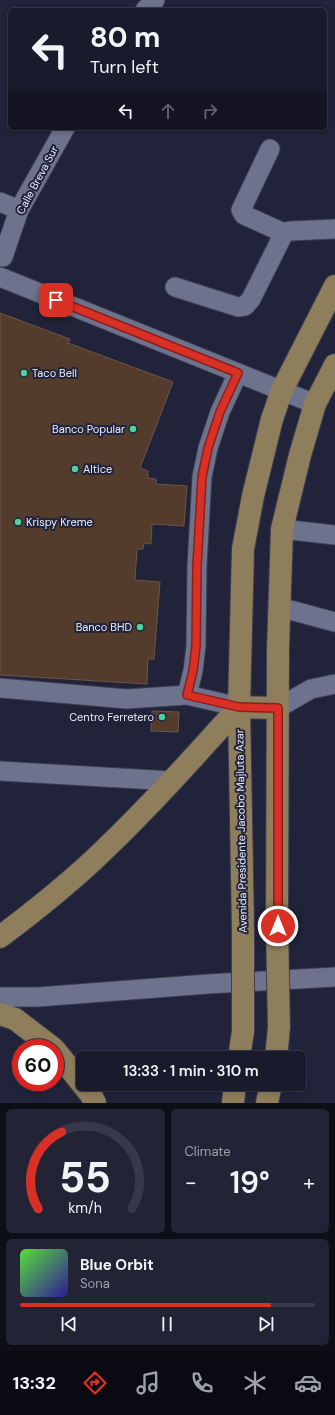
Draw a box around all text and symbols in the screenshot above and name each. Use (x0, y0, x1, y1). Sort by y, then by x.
text: 80 m (90, 19, 160, 56)
icon: left (24, 24, 76, 76)
text: Turn left (90, 55, 159, 79)
icon: left (115, 100, 137, 122)
icon: ahead (157, 100, 179, 122)
icon: right (199, 100, 221, 122)
street label: Calle Breva Sur (13, 143, 61, 217)
pin (39, 283, 73, 317)
icon: arrive (45, 289, 67, 311)
place label: Taco Bell (32, 366, 77, 380)
marker: Taco Bell (19, 368, 29, 378)
place label: Banco Popular (52, 422, 125, 436)
marker: Banco Popular (128, 424, 138, 434)
place label: Altice (83, 462, 112, 476)
marker: Altice (70, 464, 80, 474)
place label: Krispy Kreme (26, 515, 93, 529)
marker: Krispy Kreme (13, 517, 23, 527)
place label: Banco BHD (76, 620, 132, 634)
marker: Banco BHD (135, 622, 145, 632)
place label: Centro Ferretero (69, 710, 154, 724)
marker: Centro Ferretero (157, 712, 167, 722)
street label: Avenida Presidente Jacobo Majluta Azar (232, 729, 250, 933)
position arrow (257, 905, 299, 947)
speed limit sign: 60 (12, 1039, 64, 1091)
text: 13:33 · 1 min · 310 m (123, 1061, 259, 1081)
text: Climate (185, 1143, 231, 1160)
text: 55 (59, 1151, 111, 1205)
text: 19° (230, 1163, 270, 1202)
text: − (185, 1168, 197, 1197)
text: + (303, 1168, 315, 1197)
text: km/h (68, 1199, 102, 1217)
text: Blue Orbit (80, 1255, 154, 1275)
text: Sona (80, 1275, 110, 1292)
icon: previous (58, 1313, 80, 1335)
icon: pause (156, 1313, 178, 1335)
icon: next (255, 1313, 277, 1335)
icon: directions (81, 1369, 109, 1397)
icon: music (134, 1369, 162, 1397)
icon: phone (188, 1369, 216, 1397)
icon: climate (241, 1369, 269, 1397)
icon: car (294, 1369, 322, 1397)
text: 13:32 (13, 1371, 56, 1395)

